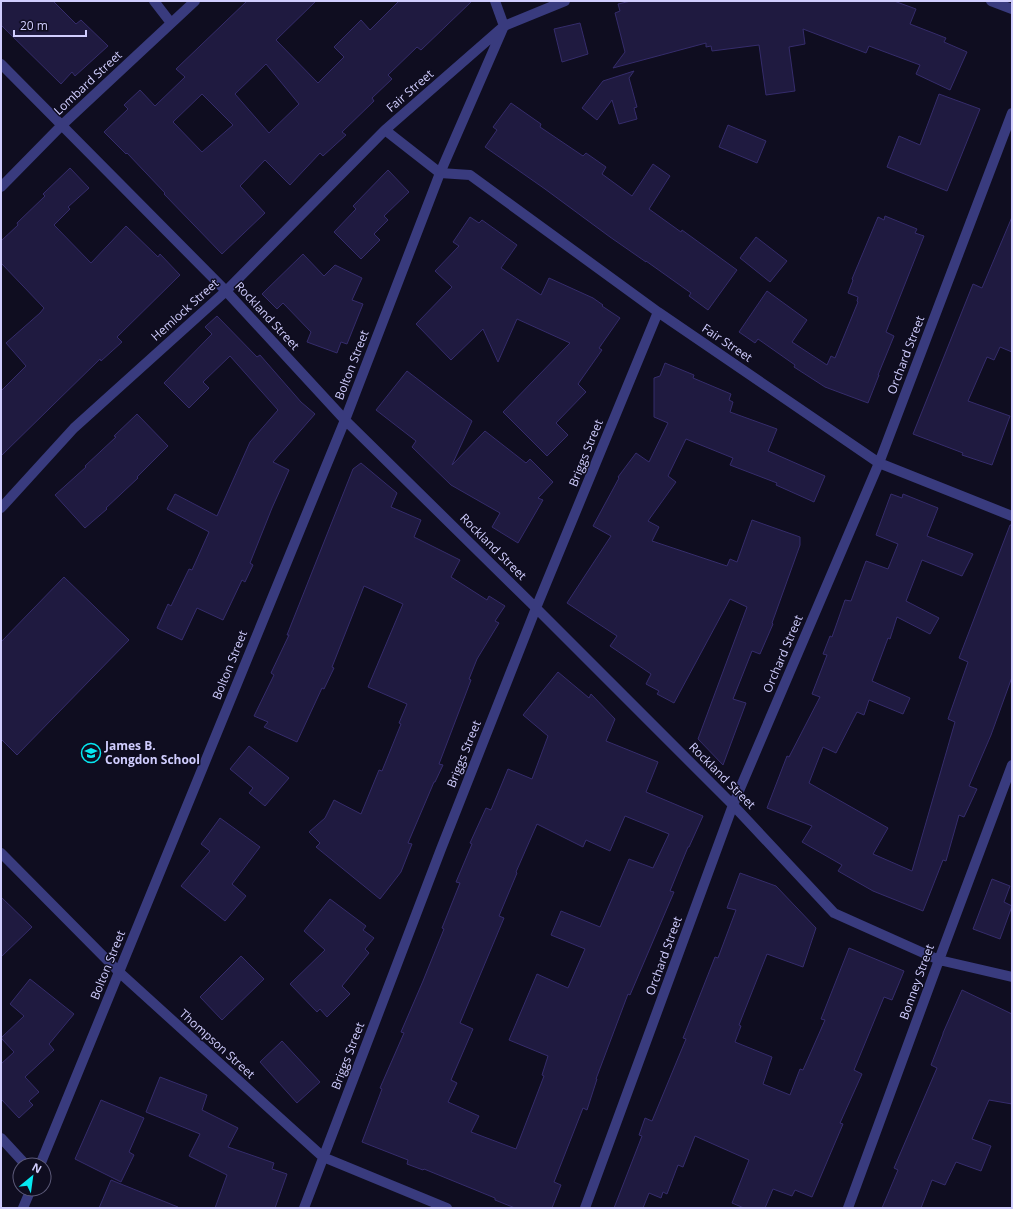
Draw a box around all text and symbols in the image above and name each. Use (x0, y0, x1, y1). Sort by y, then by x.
scale bar (14, 12, 86, 38)
text: 20 m (20, 17, 48, 34)
street label: Lombard Street (50, 47, 125, 119)
street label: Fair Street (382, 65, 437, 116)
street label: Hemlock Street (147, 275, 222, 345)
street label: Rockland Street (231, 278, 303, 354)
street label: Orchard Street (883, 313, 928, 397)
street label: Fair Street (699, 319, 756, 366)
street label: Bolton Street (330, 327, 373, 402)
street label: Briggs Street (564, 417, 607, 489)
street label: Rockland Street (456, 510, 530, 584)
street label: Orchard Street (759, 612, 807, 695)
street label: Bolton Street (208, 628, 251, 702)
street label: Briggs Street (442, 718, 485, 790)
place label: James B. Congdon School (104, 737, 200, 768)
street label: Rockland Street (685, 739, 759, 813)
school or university icon: James B. Congdon School (80, 742, 102, 764)
street label: Orchard Street (641, 914, 686, 998)
street label: Bolton Street (86, 928, 129, 1002)
street label: Bonney Street (895, 942, 938, 1022)
street label: Thompson Street (176, 1005, 259, 1082)
street label: Briggs Street (327, 1020, 368, 1092)
north arrow (12, 1157, 52, 1197)
text: N (30, 1159, 45, 1177)

